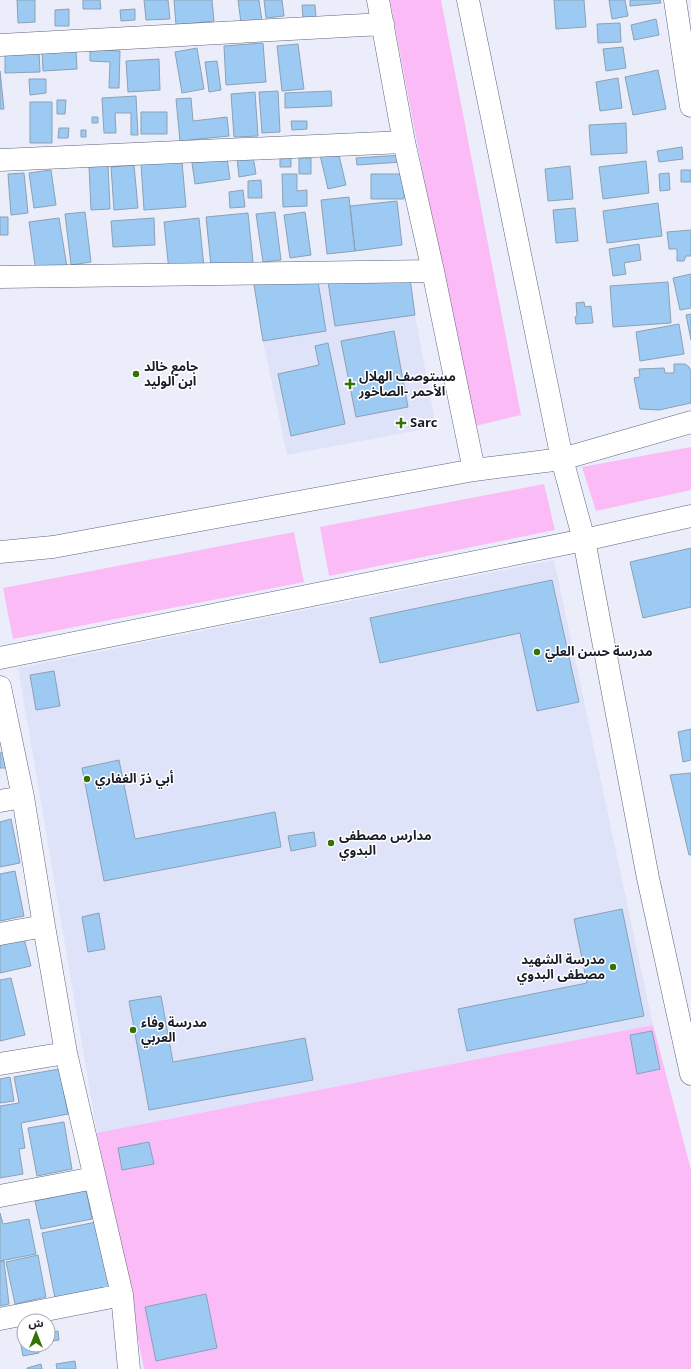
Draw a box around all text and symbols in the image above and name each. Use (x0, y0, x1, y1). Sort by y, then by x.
place label: جامع خالد ابن الوليد (144, 353, 198, 396)
place label: مستوصف الهلال الأحمر -الصاخور (358, 363, 456, 406)
marker: جامع خالد ابن الوليد (131, 369, 141, 379)
marker: مستوصف الهلال الأحمر -الصاخور (344, 378, 356, 390)
place label: Sarc (410, 409, 438, 437)
marker: Sarc (395, 417, 407, 429)
place label: مدرسة حسن العليّ (545, 638, 653, 666)
marker: مدرسة حسن العليّ (532, 647, 542, 657)
place label: أبي ذرّ الغفاري (95, 765, 174, 793)
marker: أبي ذرّ الغفاري (82, 774, 92, 784)
place label: مدارس مصطفى البدوي (339, 822, 431, 865)
marker: مدارس مصطفى البدوي (326, 838, 336, 848)
place label: مدرسة الشهيد مصطفى البدوي (517, 946, 605, 989)
marker: مدرسة الشهيد مصطفى البدوي (608, 962, 618, 972)
place label: مدرسة وفاء العربي (141, 1009, 207, 1052)
marker: مدرسة وفاء العربي (128, 1025, 138, 1035)
text: ش (28, 1312, 44, 1335)
north arrow (16, 1313, 56, 1353)

